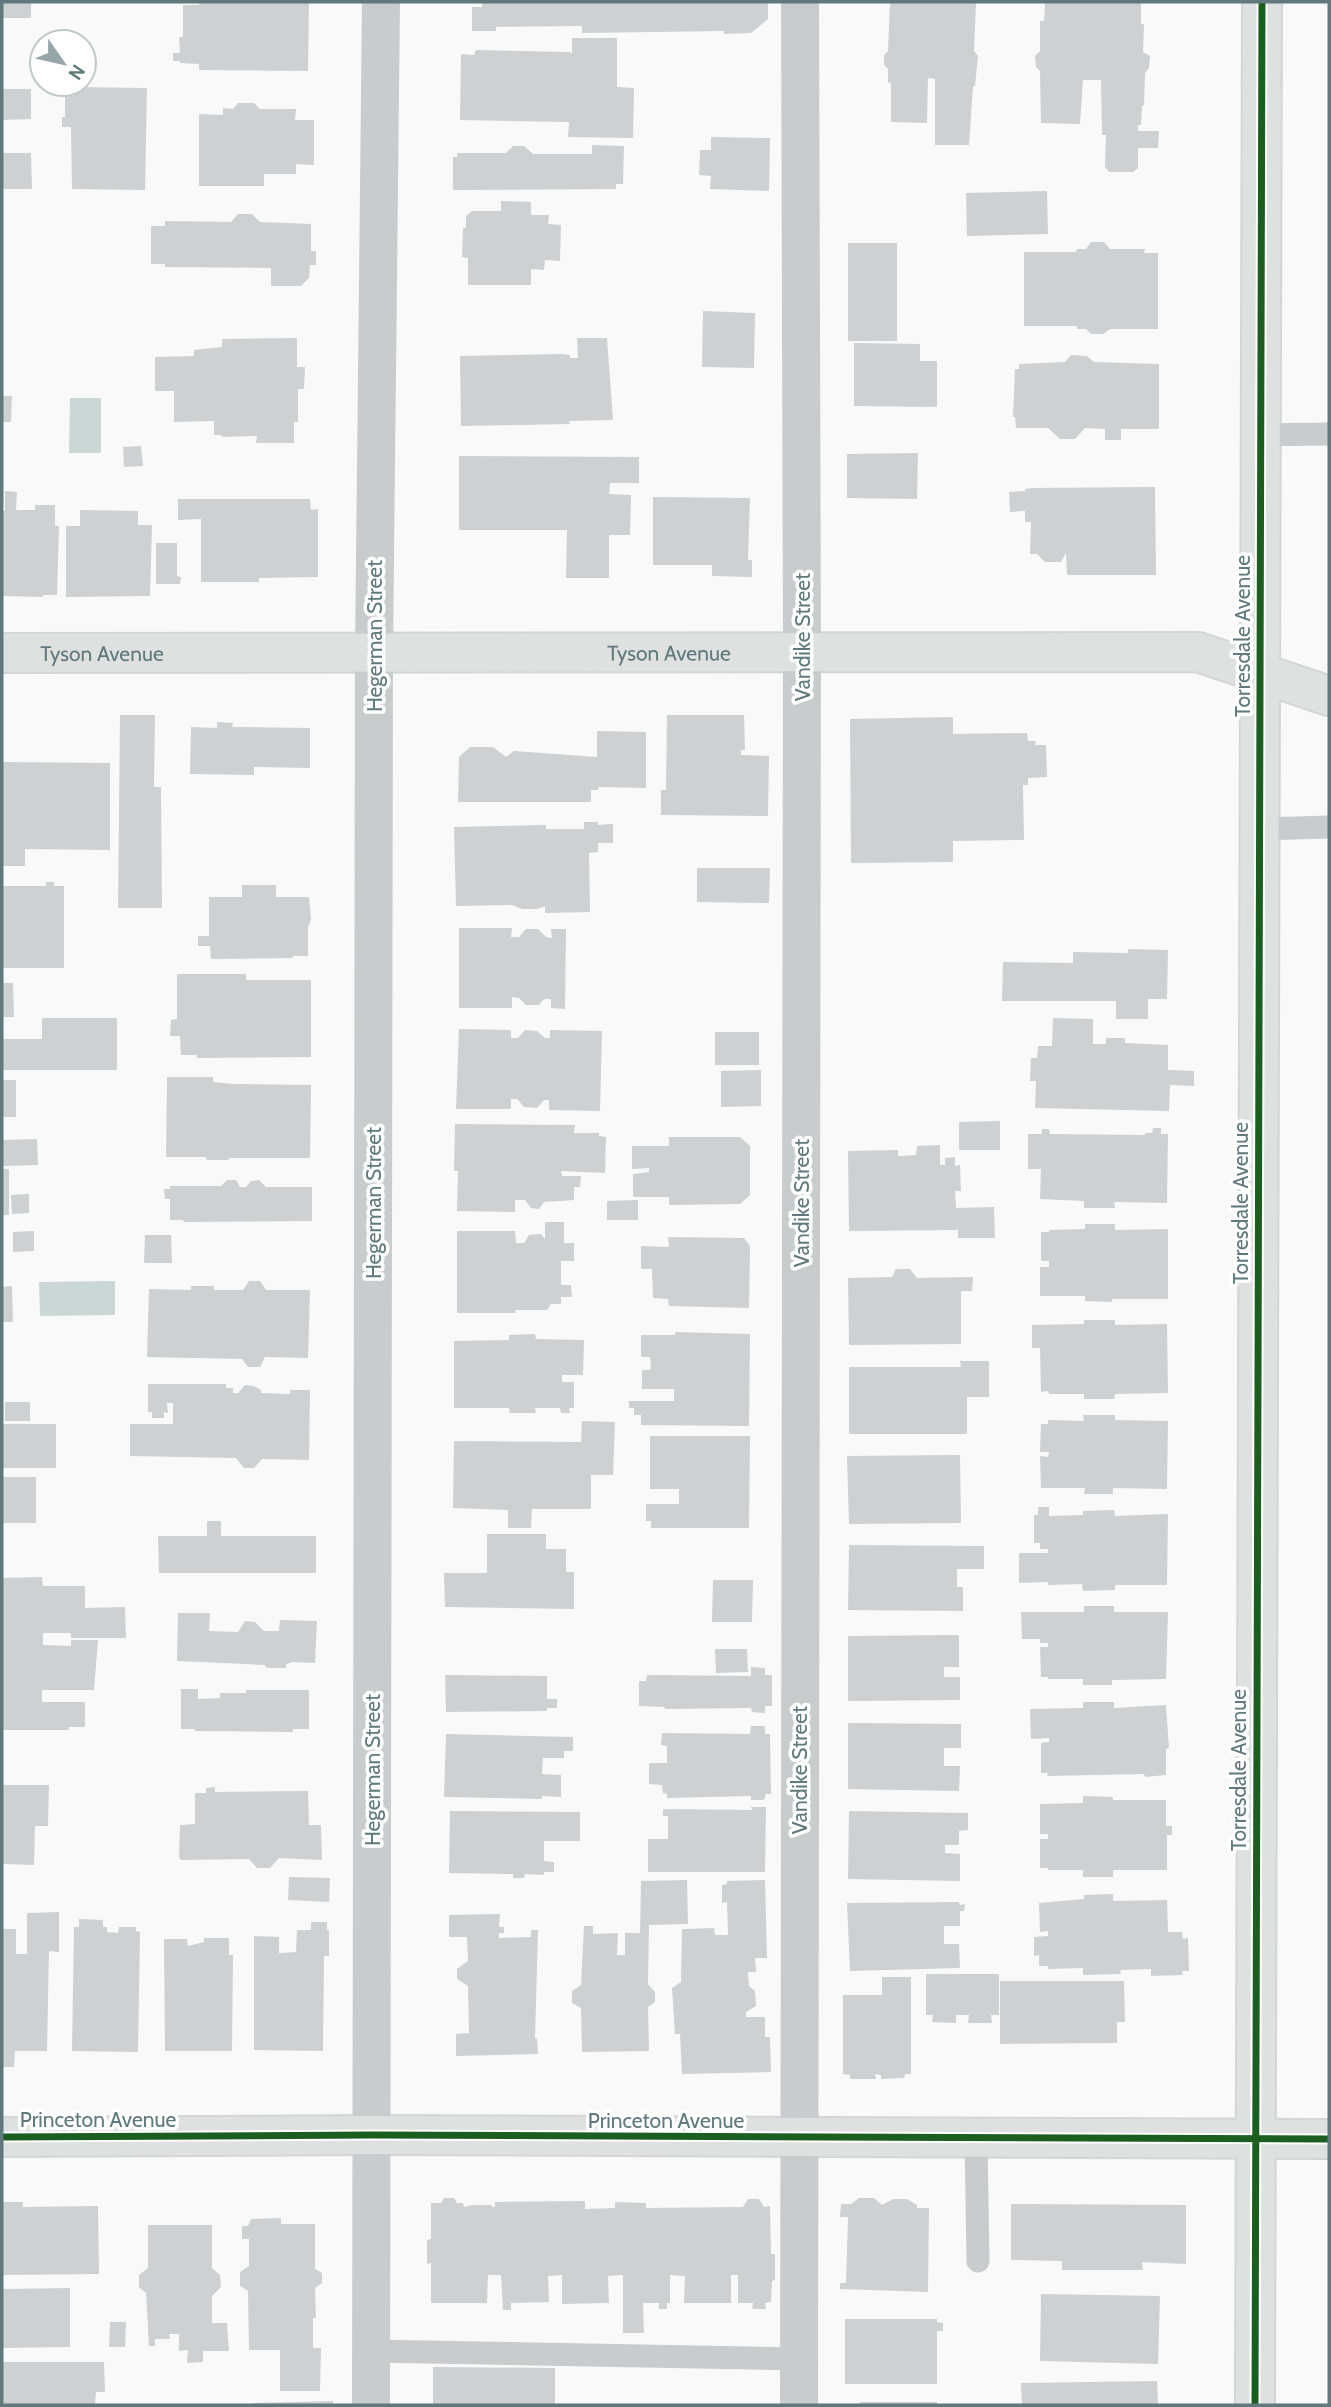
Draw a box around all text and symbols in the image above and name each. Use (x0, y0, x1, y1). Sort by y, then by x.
north arrow (28, 28, 98, 98)
text: N (63, 60, 90, 84)
street label: Torresdale Avenue (1230, 555, 1255, 717)
street label: Hegerman Street (362, 560, 387, 712)
street label: Vandike Street (790, 573, 815, 701)
street label: Tyson Avenue (40, 640, 164, 665)
street label: Tyson Avenue (607, 640, 731, 665)
street label: Torresdale Avenue (1228, 1122, 1253, 1284)
street label: Hegerman Street (361, 1127, 386, 1279)
street label: Vandike Street (789, 1139, 814, 1267)
street label: Torresdale Avenue (1226, 1689, 1251, 1851)
street label: Hegerman Street (360, 1694, 385, 1846)
street label: Vandike Street (787, 1706, 812, 1834)
street label: Princeton Avenue (20, 2107, 176, 2132)
street label: Princeton Avenue (588, 2108, 744, 2133)

